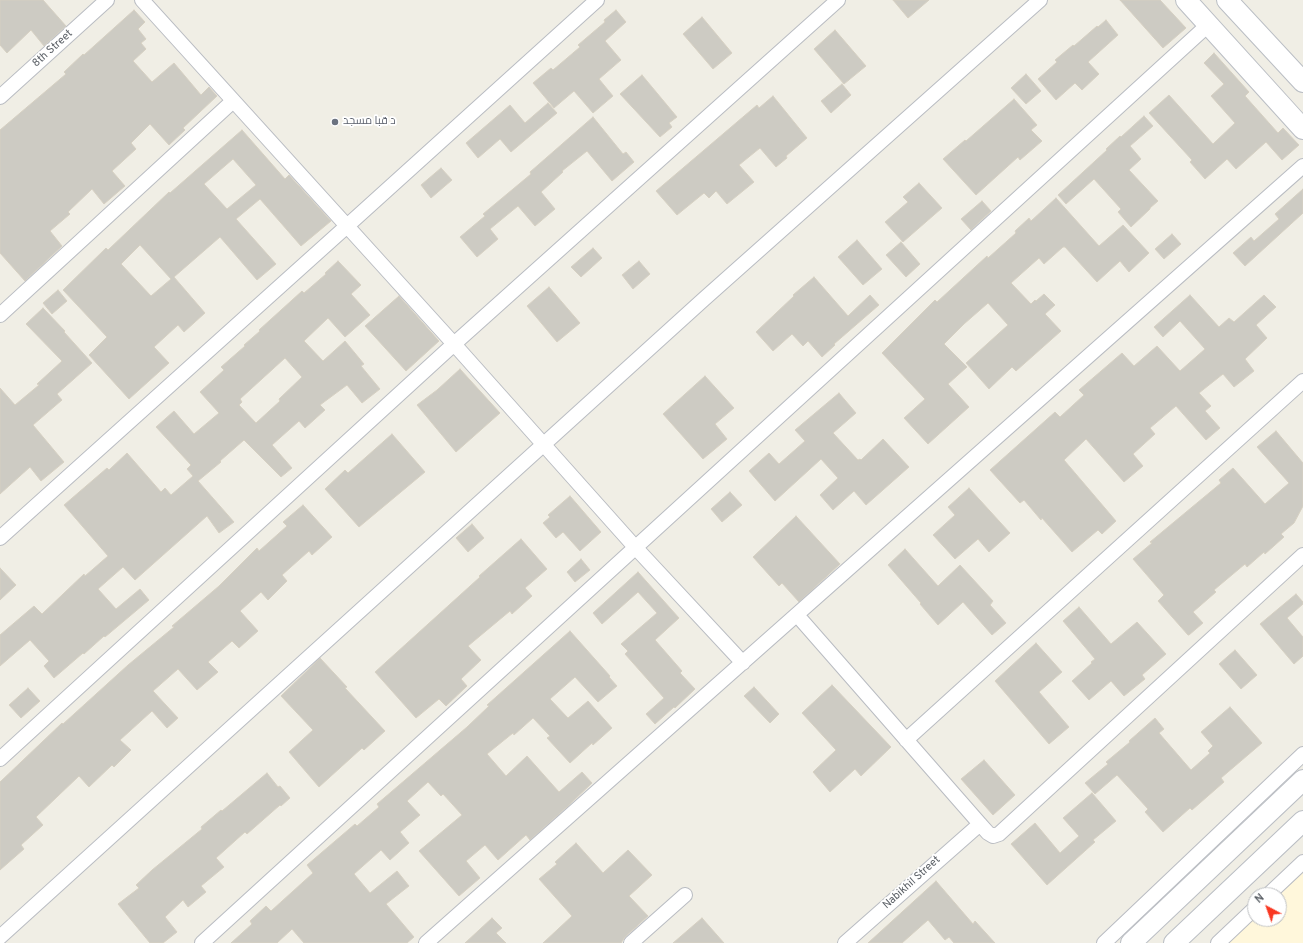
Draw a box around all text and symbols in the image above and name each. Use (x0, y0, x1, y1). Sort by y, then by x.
street label: 8th Street (30, 28, 76, 70)
place label: د قبا مسجد (343, 115, 396, 129)
marker: د قبا مسجد (330, 117, 340, 127)
street label: Nabikhil Street (881, 854, 943, 912)
north arrow (1247, 887, 1287, 927)
text: N (1252, 891, 1267, 907)

